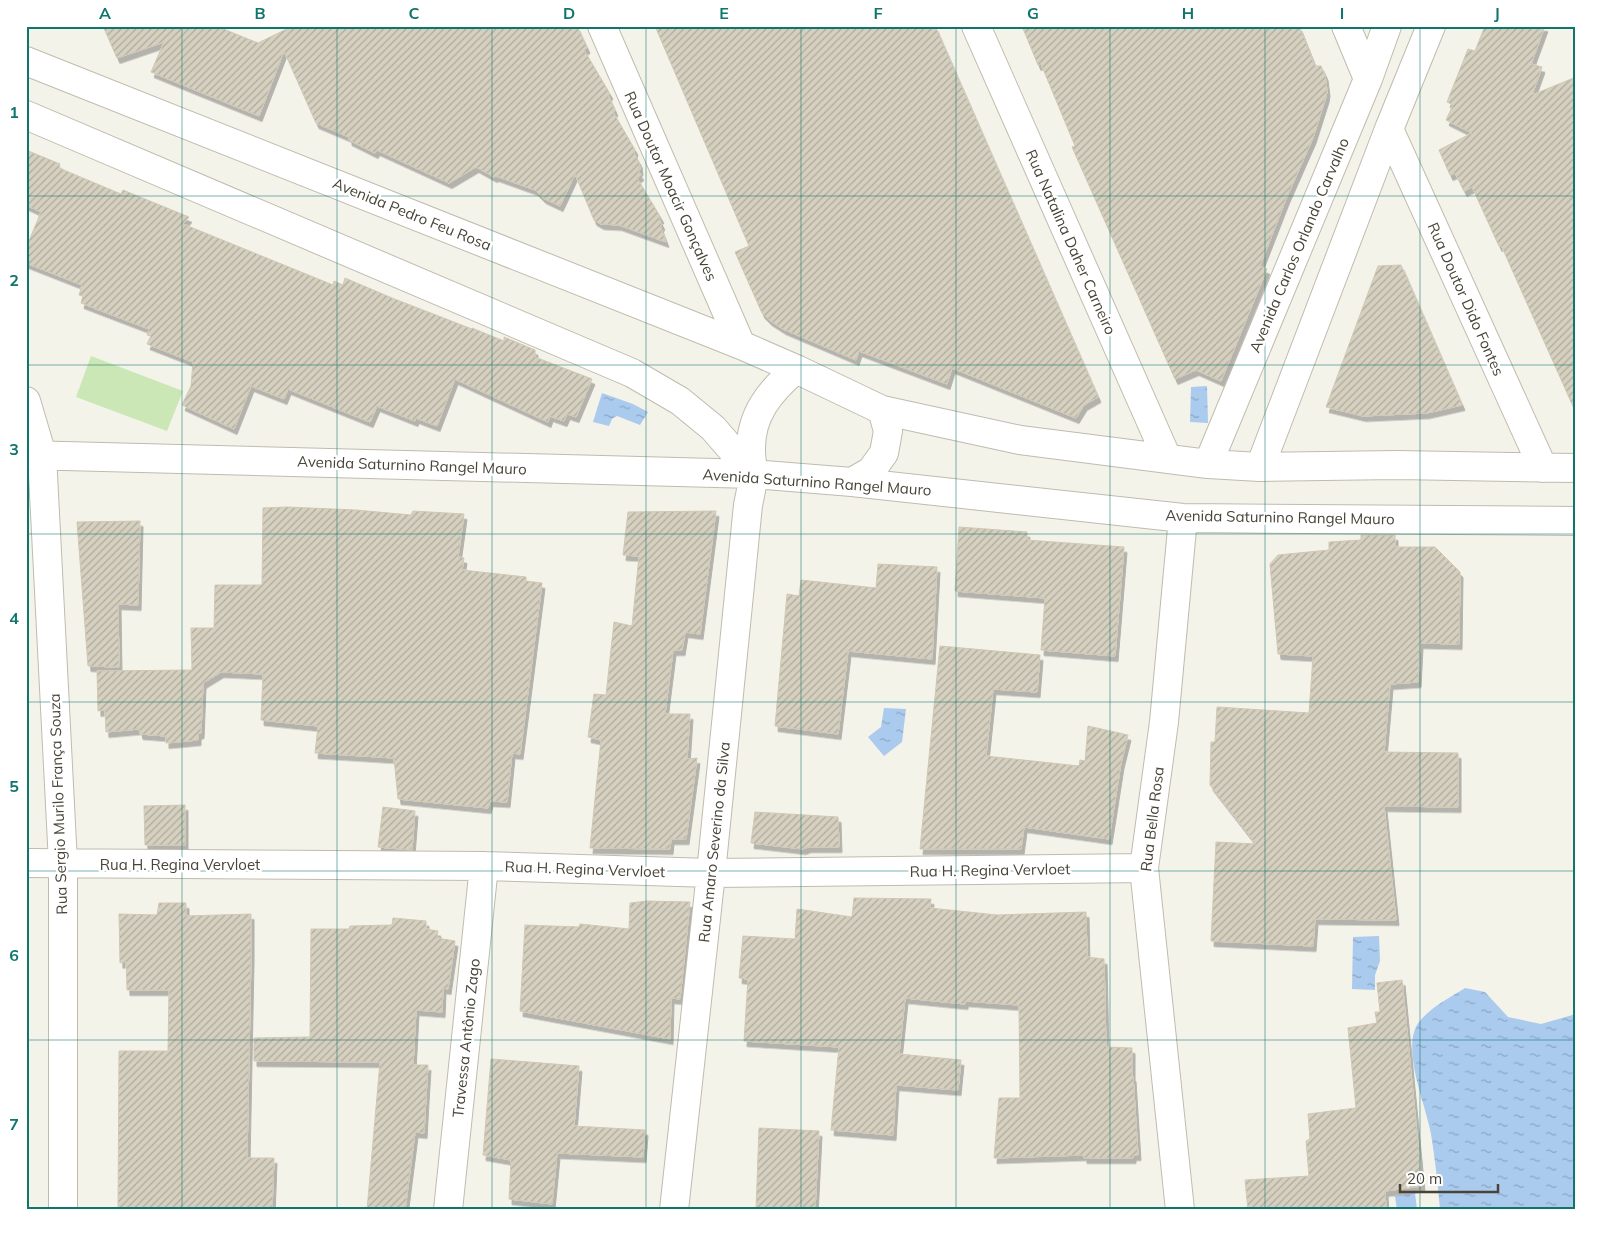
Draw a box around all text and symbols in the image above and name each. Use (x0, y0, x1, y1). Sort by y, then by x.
text: A (99, 3, 111, 23)
text: B (254, 3, 266, 23)
text: C (409, 3, 420, 23)
text: D (563, 3, 575, 23)
text: E (719, 3, 729, 23)
text: F (873, 3, 883, 23)
text: G (1027, 3, 1039, 23)
text: H (1182, 3, 1194, 23)
text: I (1340, 3, 1344, 23)
text: J (1494, 3, 1500, 23)
street label: Rua Doutor Moacir Gonçalves (620, 88, 722, 284)
text: 1 (9, 102, 19, 122)
street label: Avenida Carlos Orlando Carvalho (1245, 135, 1353, 355)
street label: Rua Natalina Daher Carneiro (1022, 146, 1120, 338)
street label: Avenida Pedro Feu Rosa (330, 173, 494, 255)
street label: Rua Doutor Dido Fontes (1424, 219, 1508, 379)
text: 2 (9, 270, 19, 290)
text: 3 (9, 439, 19, 459)
street label: Avenida Saturnino Rangel Mauro (297, 452, 527, 478)
street label: Avenida Saturnino Rangel Mauro (702, 465, 932, 499)
street label: Avenida Saturnino Rangel Mauro (1165, 505, 1395, 529)
text: 4 (9, 608, 19, 628)
street label: Rua Sergio Murilo França Souza (45, 693, 71, 915)
street label: Rua Amaro Severino da Silva (694, 741, 734, 943)
street label: Rua Bella Rosa (1136, 765, 1168, 873)
text: 5 (9, 776, 19, 796)
street label: Rua H. Regina Vervloet (100, 855, 260, 874)
street label: Rua H. Regina Vervloet (504, 857, 666, 881)
street label: Rua H. Regina Vervloet (910, 859, 1070, 881)
text: 6 (9, 945, 19, 965)
street label: Travessa Antônio Zago (448, 958, 484, 1118)
text: 7 (9, 1114, 19, 1134)
scale bar (1400, 1161, 1497, 1193)
text: 20 m (1407, 1169, 1442, 1188)

